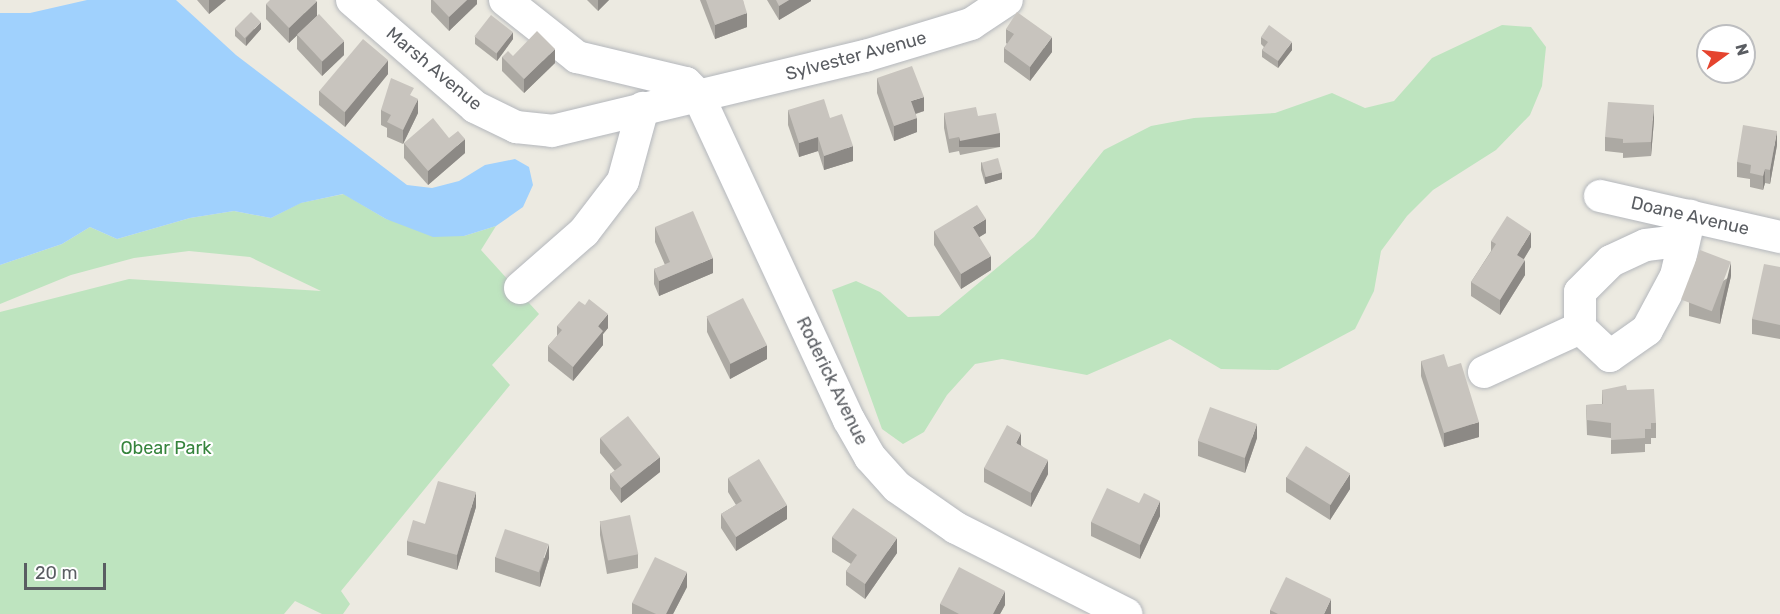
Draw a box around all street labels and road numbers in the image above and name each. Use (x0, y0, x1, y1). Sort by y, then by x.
street label: Marsh Avenue (382, 23, 486, 115)
street label: Sylvester Avenue (783, 27, 929, 85)
street label: Doane Avenue (1629, 192, 1751, 240)
street label: Roderick Avenue (791, 313, 873, 449)

